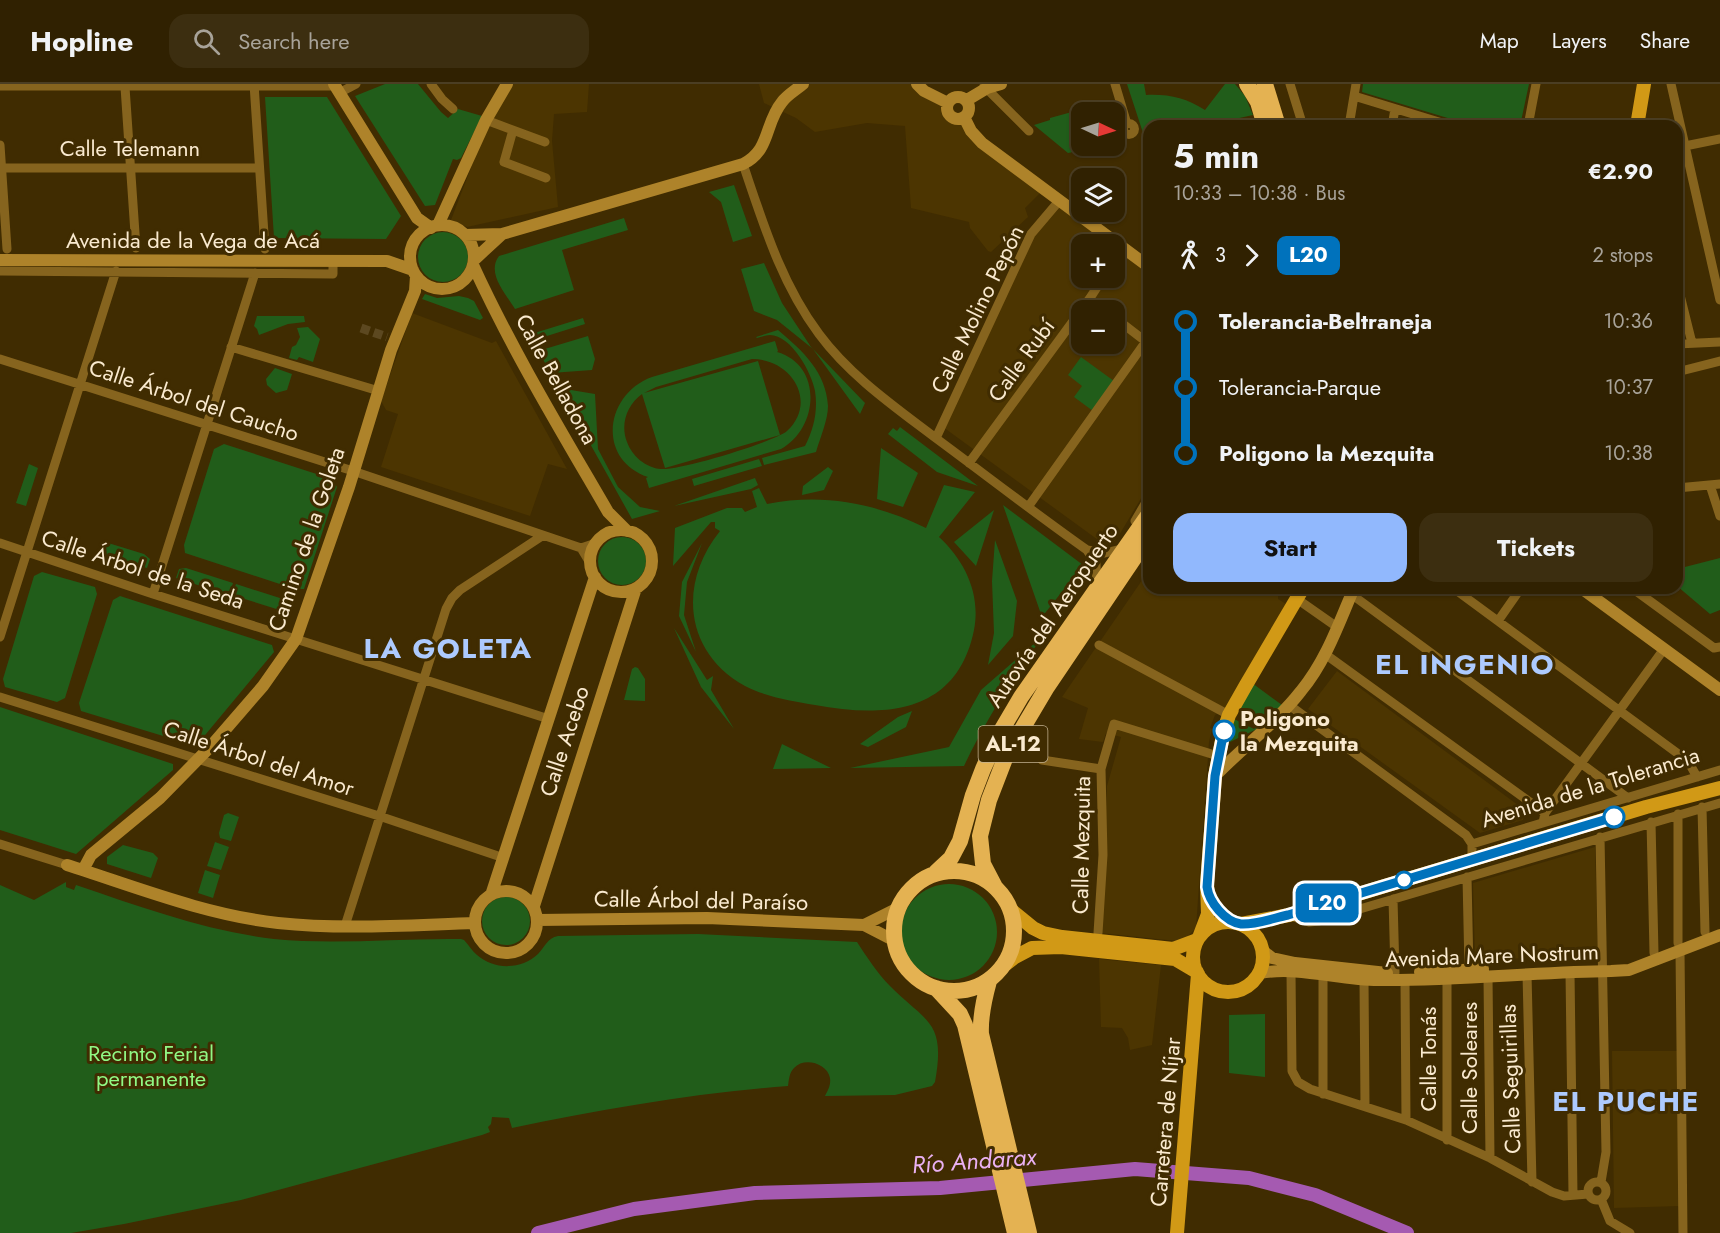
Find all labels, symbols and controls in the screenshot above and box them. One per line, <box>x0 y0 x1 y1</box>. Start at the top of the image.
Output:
search box <box>169 14 589 68</box>
text: Hopline <box>30 21 133 62</box>
icon: search <box>190 25 223 58</box>
text: Search here <box>238 25 350 57</box>
text: Map <box>1480 26 1519 56</box>
text: Layers <box>1552 26 1607 56</box>
text: Share <box>1640 26 1690 56</box>
north arrow <box>1071 102 1125 156</box>
map controls <box>1071 102 1125 354</box>
street label: Calle Telemann <box>60 132 200 164</box>
text: 5 min <box>1173 133 1259 180</box>
text: €2.90 <box>1588 155 1653 187</box>
button: layers <box>1071 168 1125 222</box>
text: 10:33 – 10:38 · Bus <box>1173 179 1345 208</box>
street label: Calle Molino Pepón <box>922 220 1032 398</box>
street label: Avenida de la Vega de Acá <box>66 224 320 256</box>
button: + <box>1071 234 1125 288</box>
icon: walk <box>1173 239 1206 272</box>
icon: forward <box>1235 239 1268 272</box>
text: L20 <box>1289 240 1328 270</box>
text: 3 <box>1215 241 1226 270</box>
text: 2 stops <box>1592 241 1653 270</box>
button: − <box>1071 300 1125 354</box>
text: Tolerancia-Beltraneja <box>1219 305 1432 337</box>
text: 10:36 <box>1604 307 1653 336</box>
street label: Calle Belladona <box>508 308 606 450</box>
street label: Calle Rubí <box>980 311 1063 408</box>
street label: Calle Árbol del Caucho <box>85 351 303 449</box>
text: Tolerancia-Parque <box>1219 371 1381 403</box>
text: 10:37 <box>1605 373 1653 402</box>
text: Poligono la Mezquita <box>1219 437 1434 469</box>
text: 10:38 <box>1604 439 1653 468</box>
street label: Camino de la Goleta <box>259 443 353 635</box>
button: Start <box>1173 513 1407 582</box>
button: Tickets <box>1419 513 1653 582</box>
street label: Autovía del Aeropuerto <box>978 516 1126 714</box>
street label: Calle Árbol de la Seda <box>38 521 248 617</box>
district label: LA GOLETA <box>363 628 533 669</box>
district label: EL INGENIO <box>1375 644 1555 685</box>
street label: Calle Acebo <box>531 682 597 800</box>
place label: Poligono la Mezquita <box>1240 702 1359 759</box>
street label: Calle Árbol del Amor <box>160 712 359 804</box>
marker: Poligono la Mezquita <box>1213 720 1235 742</box>
road number: AL-12 <box>978 726 1048 762</box>
street label: Avenida de la Tolerancia <box>1477 739 1703 835</box>
street label: Calle Mezquita <box>1064 776 1098 914</box>
unlabelled marker <box>1603 806 1625 828</box>
unlabelled marker <box>1395 871 1413 889</box>
street label: Calle Árbol del Paraíso <box>594 882 808 918</box>
line badge: L20 <box>1292 884 1362 922</box>
text: L20 <box>1308 888 1346 918</box>
street label: Avenida Mare Nostrum <box>1384 935 1600 975</box>
street label: Calle Soleares <box>1453 1002 1485 1134</box>
street label: Calle Seguirillas <box>1491 1003 1529 1154</box>
street label: Calle Tonás <box>1412 1006 1444 1111</box>
street label: Carretera de Níjar <box>1142 1036 1188 1208</box>
park label: Recinto Ferial permanente <box>88 1037 214 1094</box>
district label: EL PUCHE <box>1552 1081 1700 1122</box>
water label: Río Andarax <box>911 1139 1038 1182</box>

